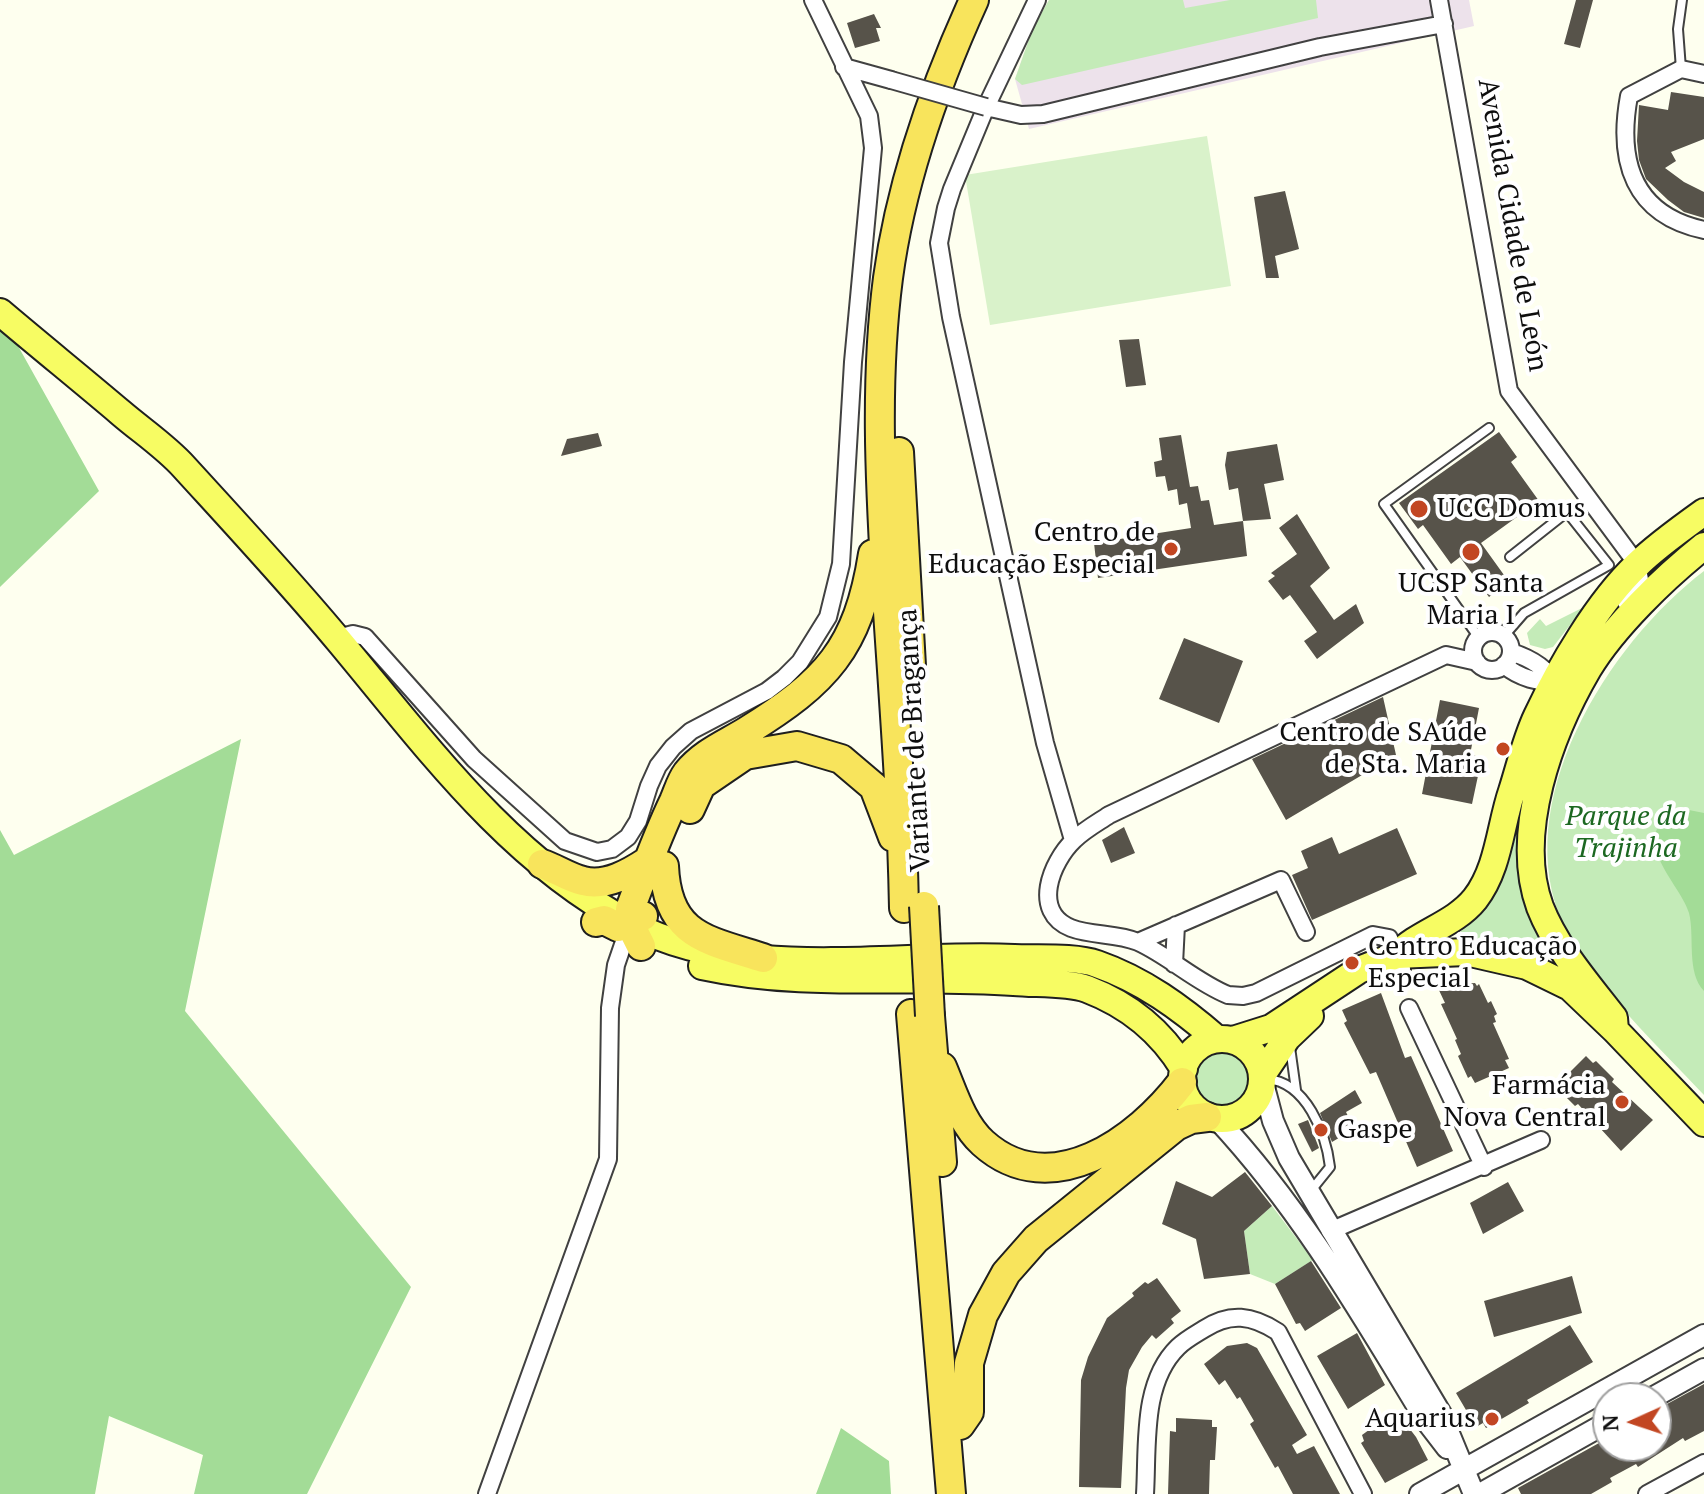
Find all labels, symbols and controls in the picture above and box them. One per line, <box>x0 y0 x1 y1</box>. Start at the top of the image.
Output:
street label: Avenida Cidade de León <box>1470 76 1554 374</box>
place label: UCC Domus <box>1437 492 1586 526</box>
marker: UCC Domus <box>1408 498 1430 520</box>
place label: Centro de Educação Especial <box>928 516 1155 582</box>
marker: Centro de Educação Especial <box>1162 540 1180 558</box>
marker: UCSP Santa Maria I <box>1460 541 1482 563</box>
place label: UCSP Santa Maria I <box>1398 567 1544 633</box>
street label: Variante de Bragança <box>891 608 939 872</box>
place label: Centro de SAúde de Sta. Maria <box>1279 716 1487 782</box>
marker: Centro de SAúde de Sta. Maria <box>1494 740 1512 758</box>
park label: Parque da Trajinha <box>1566 800 1686 866</box>
place label: Centro Educação Especial <box>1368 930 1577 996</box>
marker: Centro Educação Especial <box>1343 954 1361 972</box>
place label: Farmácia Nova Central <box>1444 1069 1606 1135</box>
marker: Farmácia Nova Central <box>1613 1093 1631 1111</box>
place label: Gaspe <box>1337 1113 1412 1147</box>
marker: Gaspe <box>1312 1121 1330 1139</box>
north arrow <box>1592 1382 1672 1462</box>
place label: Aquarius <box>1365 1402 1476 1436</box>
marker: Aquarius <box>1483 1410 1501 1428</box>
text: N <box>1595 1414 1624 1432</box>

